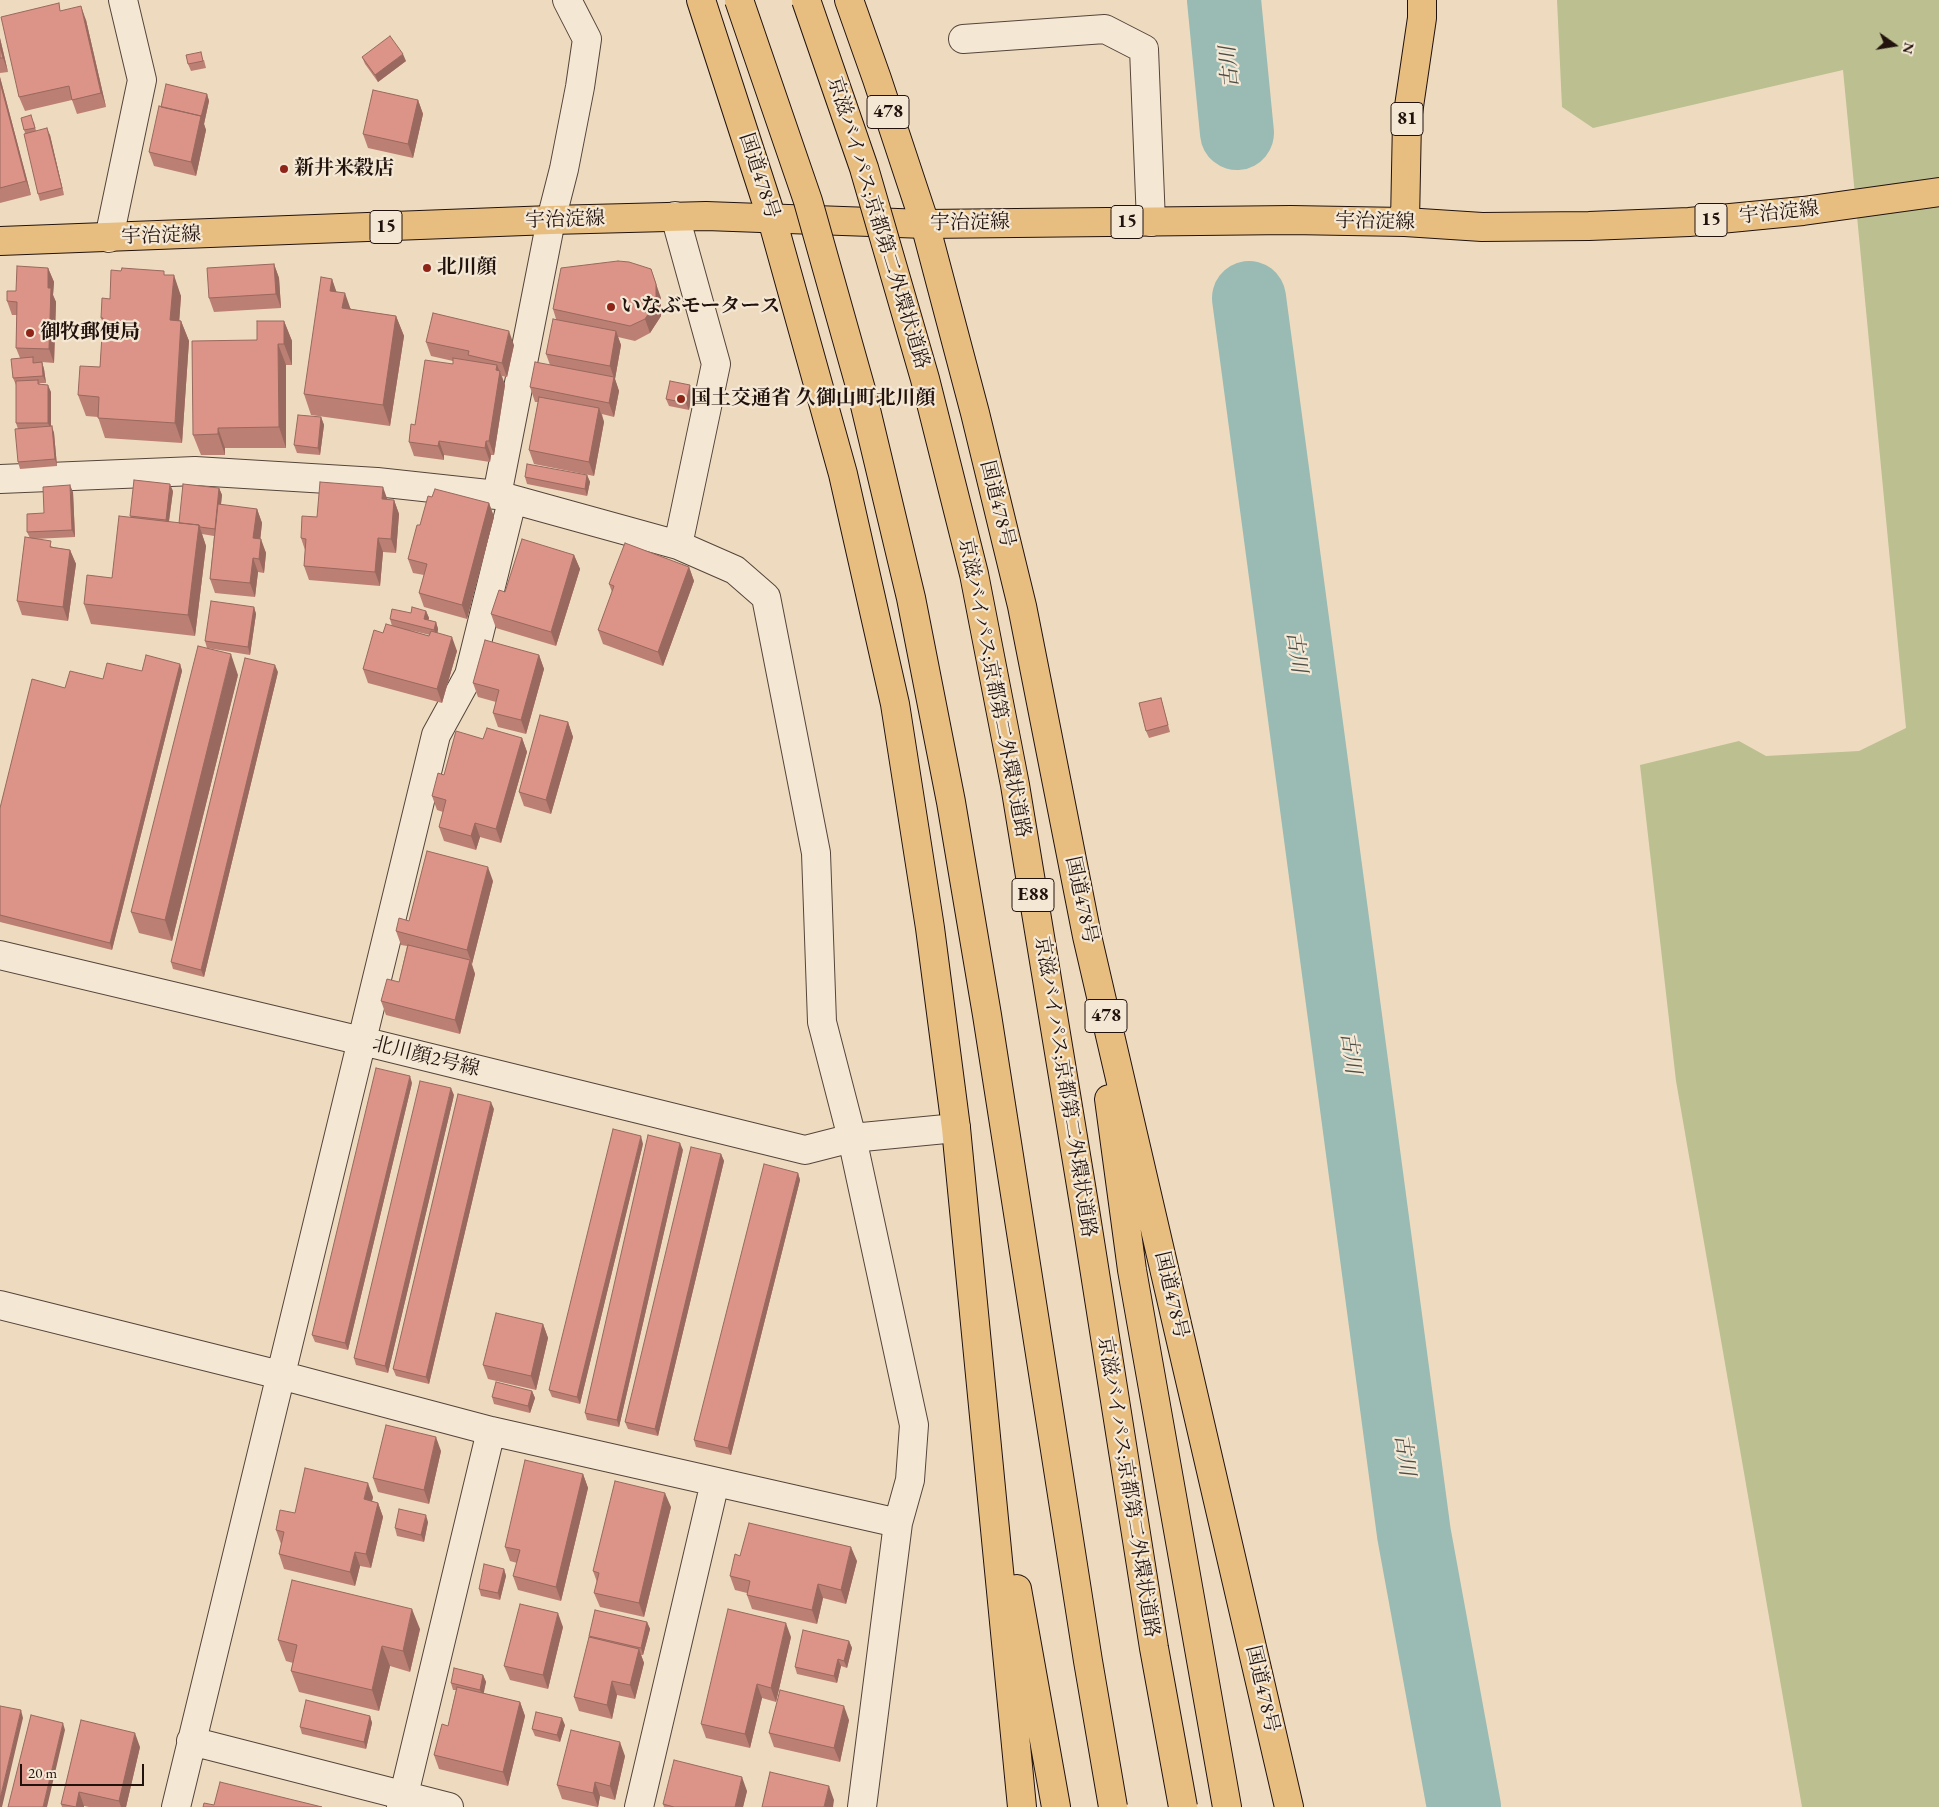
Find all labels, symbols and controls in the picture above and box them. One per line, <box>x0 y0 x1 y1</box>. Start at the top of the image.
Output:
north arrow <box>1869 20 1919 70</box>
text: N <box>1899 41 1919 56</box>
water label: 古川 <box>1216 45 1244 89</box>
street label: 京滋バイパス;京都第二外環状道路 <box>822 74 934 372</box>
road number: 478 <box>867 95 909 128</box>
road number: 81 <box>1391 102 1423 136</box>
street label: 国道478号 <box>734 130 784 222</box>
place label: 新井米穀店 <box>294 157 394 181</box>
marker: 新井米穀店 <box>278 163 290 175</box>
street label: 宇治淀線 <box>1738 197 1820 229</box>
road number: 15 <box>1695 204 1727 236</box>
road number: 15 <box>1111 206 1143 238</box>
street label: 宇治淀線 <box>525 207 605 233</box>
street label: 宇治淀線 <box>1335 209 1415 235</box>
road number: 15 <box>370 210 402 243</box>
street label: 宇治淀線 <box>930 210 1010 236</box>
street label: 宇治淀線 <box>121 223 201 249</box>
place label: 北川顔 <box>437 256 497 280</box>
marker: 北川顔 <box>421 262 433 274</box>
place label: いなぶモータース <box>621 295 780 319</box>
marker: いなぶモータース <box>605 301 617 313</box>
place label: 御牧郵便局 <box>40 321 140 345</box>
marker: 御牧郵便局 <box>24 327 36 339</box>
place label: 国土交通省 久御山町北川顔 <box>691 387 936 411</box>
marker: 国土交通省 久御山町北川顔 <box>675 393 687 405</box>
street label: 国道478号 <box>975 458 1019 550</box>
street label: 京滋バイパス;京都第二外環状道路 <box>953 536 1035 840</box>
water label: 古川 <box>1281 629 1311 675</box>
street label: 国道478号 <box>1060 854 1102 946</box>
road number: E88 <box>1012 878 1054 912</box>
street label: 京滋バイパス;京都第二外環状道路 <box>1029 935 1101 1239</box>
road number: 478 <box>1085 999 1127 1032</box>
water label: 古川 <box>1335 1030 1365 1076</box>
street label: 北川顔2号線 <box>370 1032 482 1082</box>
street label: 国道478号 <box>1149 1249 1193 1341</box>
street label: 京滋バイパス;京都第二外環状道路 <box>1092 1335 1164 1639</box>
water label: 古川 <box>1389 1432 1419 1478</box>
street label: 国道478号 <box>1240 1643 1284 1735</box>
scale bar <box>22 1754 146 1786</box>
text: 20 m <box>28 1763 57 1782</box>

